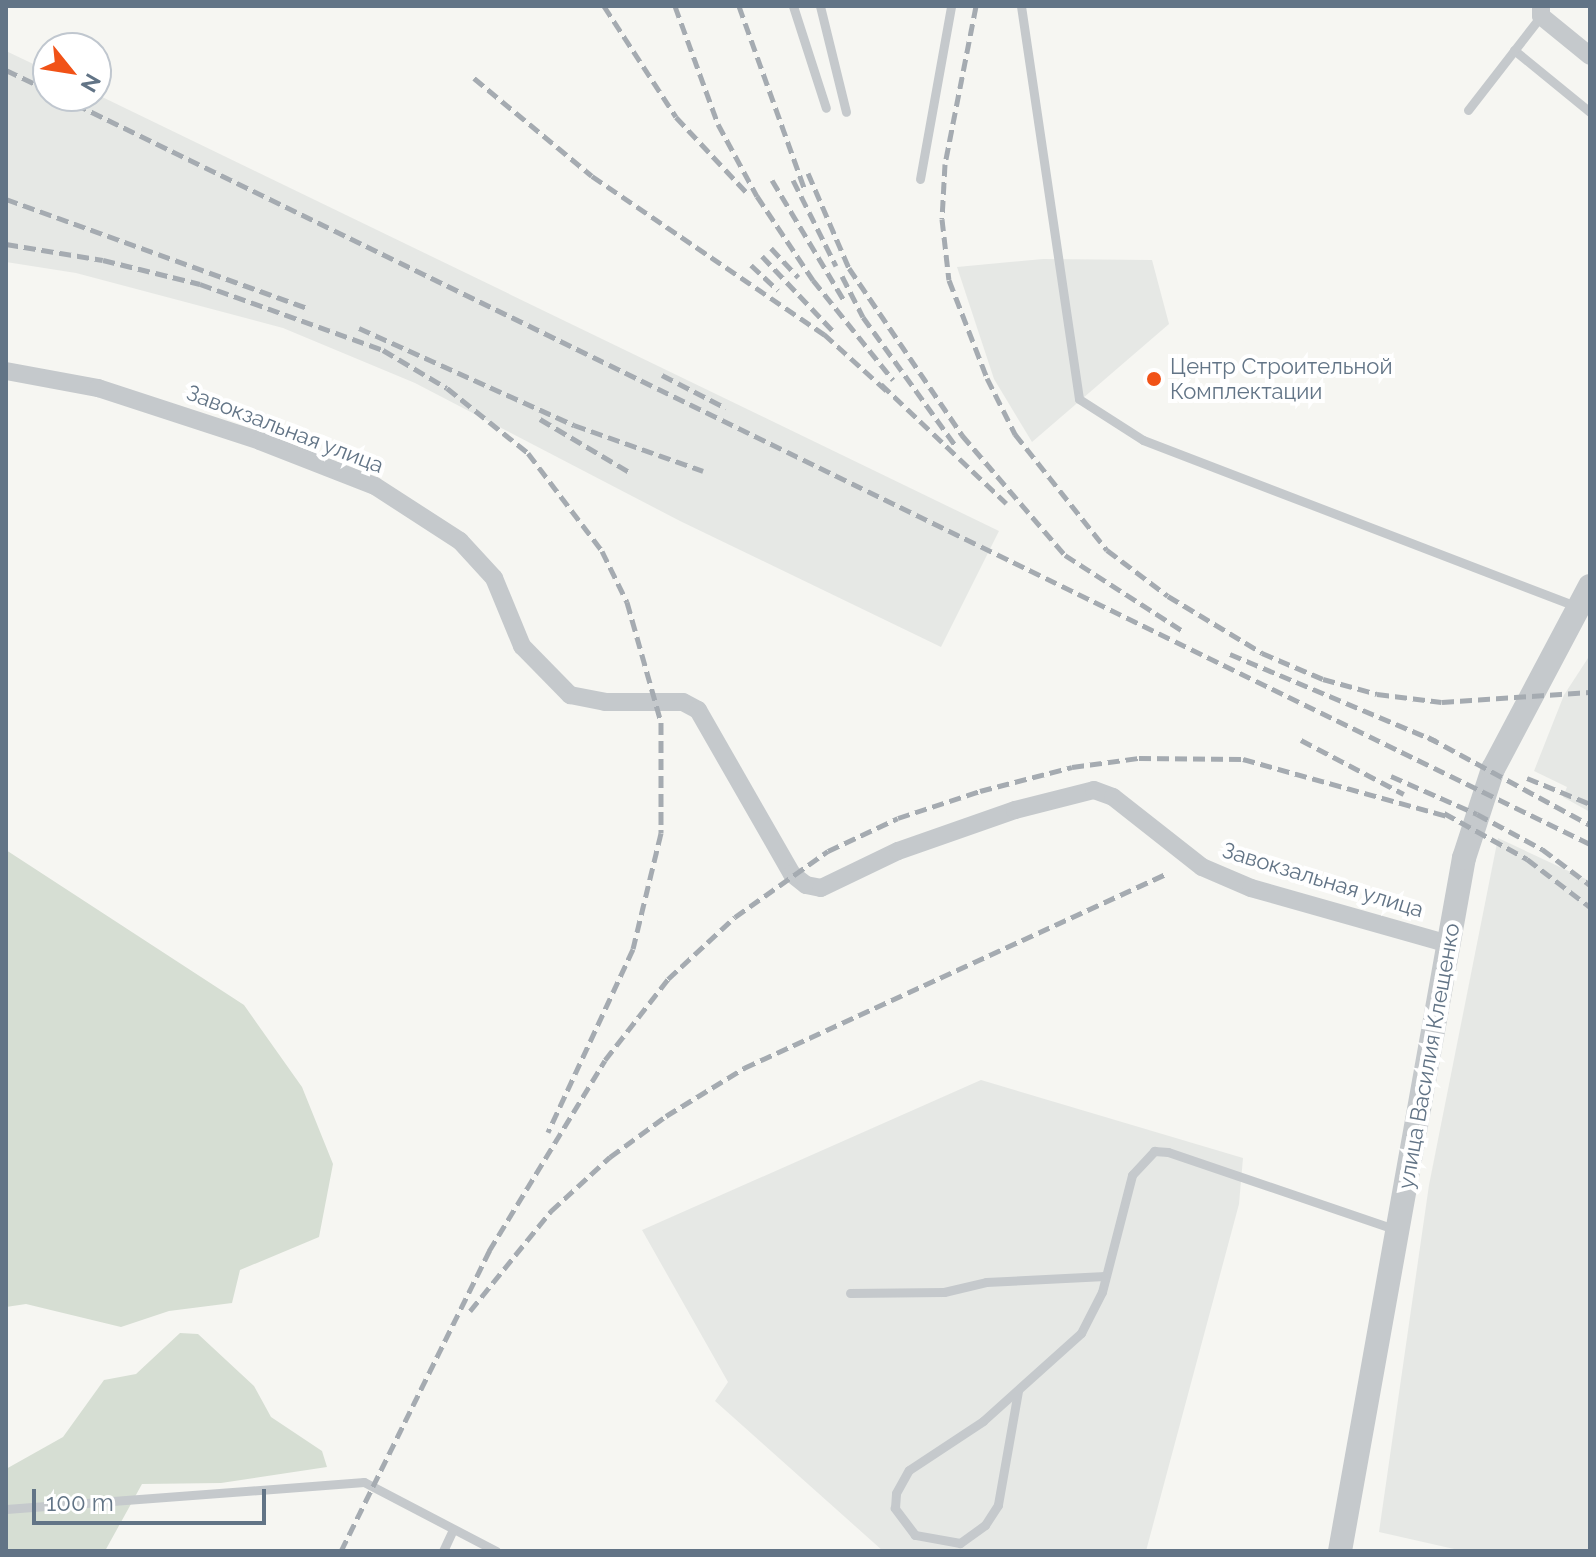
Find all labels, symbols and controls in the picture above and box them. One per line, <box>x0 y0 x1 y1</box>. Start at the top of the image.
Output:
north arrow <box>32 32 112 112</box>
text: N <box>76 69 107 97</box>
place label: Центр Строительной Комплектации <box>1170 353 1393 404</box>
marker: Центр Строительной Комплектации <box>1145 370 1163 388</box>
street label: Завокзальная улица <box>182 379 388 479</box>
street label: Завокзальная улица <box>1219 837 1427 923</box>
street label: улица Василия Клещенко <box>1393 921 1465 1191</box>
scale bar <box>36 1473 270 1523</box>
text: 100 m <box>46 1488 114 1517</box>

